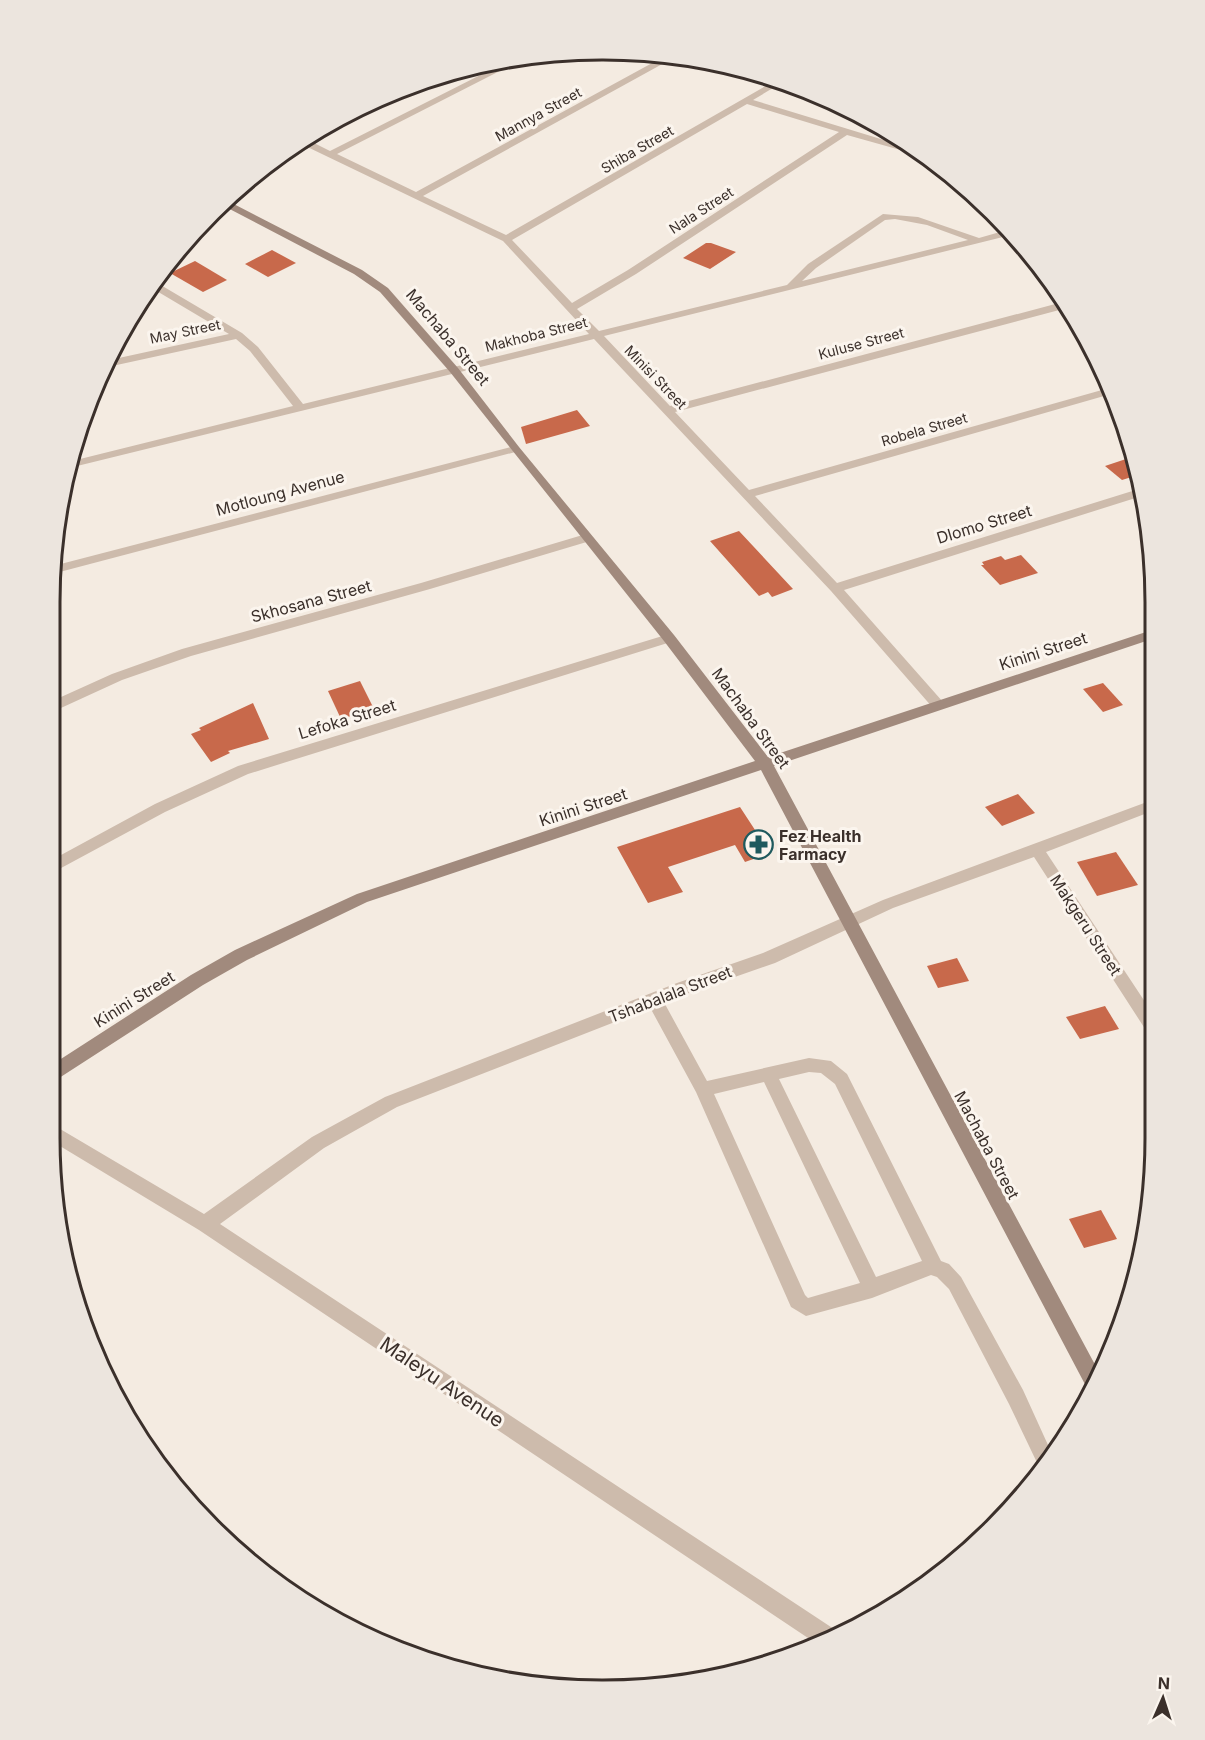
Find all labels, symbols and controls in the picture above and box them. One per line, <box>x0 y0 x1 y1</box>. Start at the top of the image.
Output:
street label: Mannya Street <box>492 83 584 145</box>
street label: Shiba Street <box>598 121 677 177</box>
street label: Nala Street <box>666 183 737 237</box>
street label: Machaba Street <box>402 285 494 389</box>
street label: Makhoba Street <box>483 313 589 355</box>
street label: May Street <box>148 315 222 347</box>
street label: Kuluse Street <box>816 323 906 363</box>
street label: Minisi Street <box>621 342 691 413</box>
street label: Robela Street <box>879 409 969 449</box>
street label: Motloung Avenue <box>214 466 346 520</box>
street label: Dlomo Street <box>934 500 1034 548</box>
street label: Skhosana Street <box>249 575 373 627</box>
street label: Kinini Street <box>997 627 1089 675</box>
street label: Machaba Street <box>708 664 794 772</box>
street label: Lefoka Street <box>296 695 398 743</box>
street label: Kinini Street <box>537 783 629 831</box>
place label: Fez Health Farmacy <box>779 826 861 864</box>
pharmacy icon: Fez Health Farmacy <box>742 829 774 861</box>
street label: Makgeru Street <box>1046 871 1126 979</box>
street label: Tshabalala Street <box>606 961 734 1027</box>
street label: Kinini Street <box>90 966 178 1032</box>
street label: Machaba Street <box>950 1088 1024 1202</box>
street label: Maleyu Avenue <box>375 1332 509 1432</box>
north arrow <box>1133 1668 1193 1728</box>
text: N <box>1157 1673 1170 1693</box>

